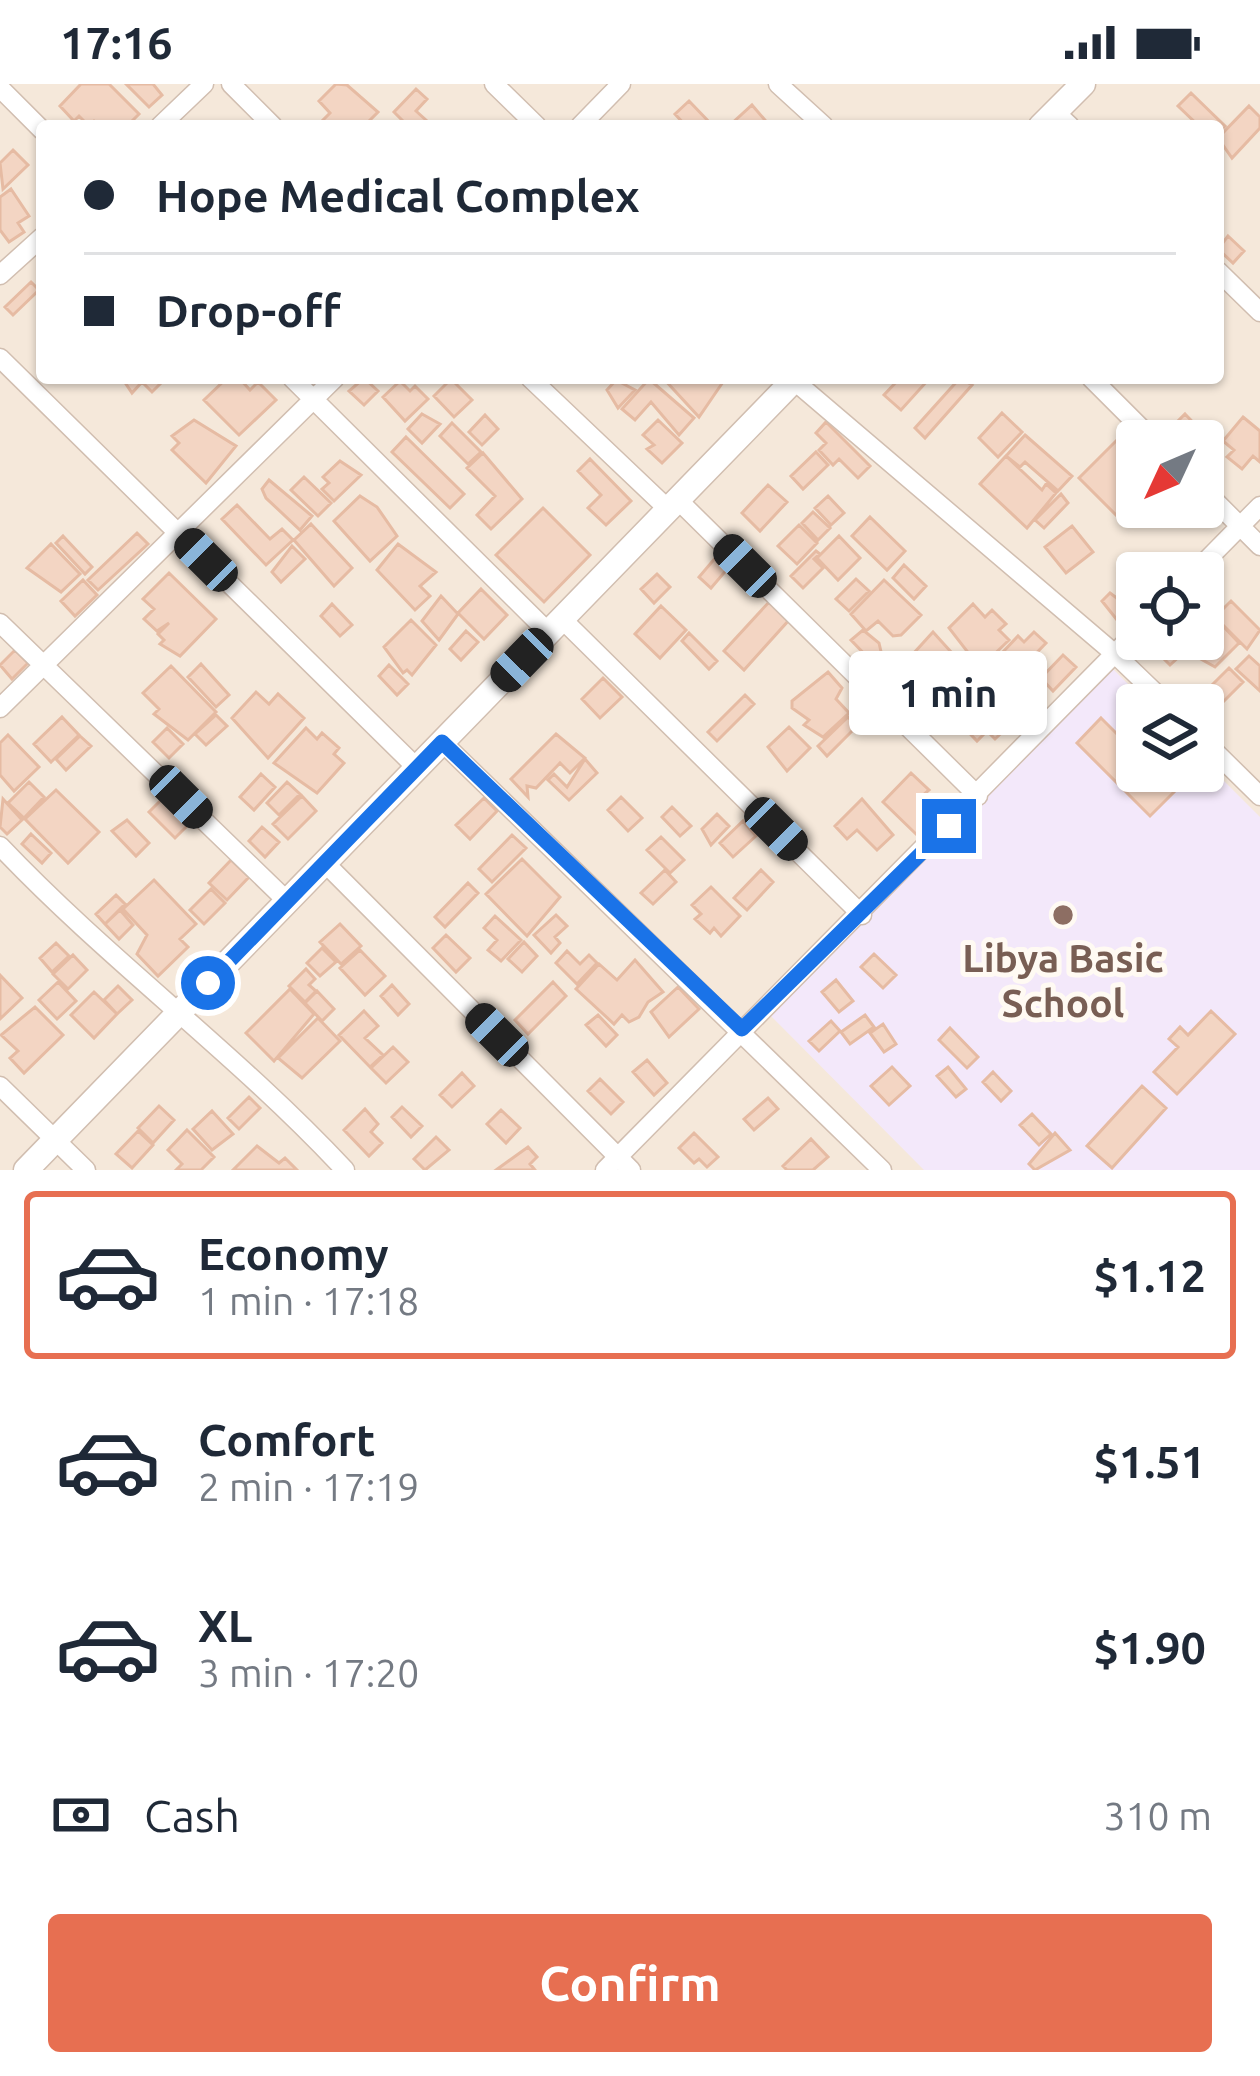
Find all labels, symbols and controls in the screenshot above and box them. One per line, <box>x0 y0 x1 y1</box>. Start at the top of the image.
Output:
text: 17:16 <box>60 17 173 68</box>
text: Hope Medical Complex <box>156 170 640 221</box>
text: Drop-off <box>156 285 341 336</box>
north arrow <box>1116 420 1224 528</box>
map controls <box>1116 420 1224 792</box>
car <box>168 522 244 598</box>
car <box>707 528 783 604</box>
button: locate <box>1116 552 1224 660</box>
car <box>484 622 560 698</box>
callout: 1 min <box>850 652 1048 736</box>
text: 1 min <box>899 671 997 714</box>
button: layers <box>1116 684 1224 792</box>
car <box>143 759 219 835</box>
car <box>738 791 814 867</box>
route end <box>922 799 976 853</box>
marker: Libya Basic School <box>1050 902 1076 928</box>
place label: Libya Basic School <box>962 936 1164 1024</box>
route start <box>181 956 235 1010</box>
car <box>459 997 535 1073</box>
icon: car <box>54 1221 162 1329</box>
text: Economy <box>198 1228 389 1279</box>
text: $1.12 <box>1093 1250 1206 1301</box>
text: 1 min · 17:18 <box>198 1279 419 1322</box>
icon: car <box>54 1407 162 1515</box>
text: Comfort <box>198 1414 375 1465</box>
text: $1.51 <box>1093 1436 1206 1487</box>
text: 2 min · 17:19 <box>198 1465 419 1508</box>
icon: car <box>54 1593 162 1701</box>
text: XL <box>198 1600 252 1651</box>
text: $1.90 <box>1093 1622 1206 1673</box>
text: 3 min · 17:20 <box>198 1651 419 1694</box>
icon: cash <box>48 1782 114 1848</box>
text: Cash <box>144 1790 240 1841</box>
text: 310 m <box>1103 1794 1212 1837</box>
button: Confirm <box>48 1914 1212 2052</box>

